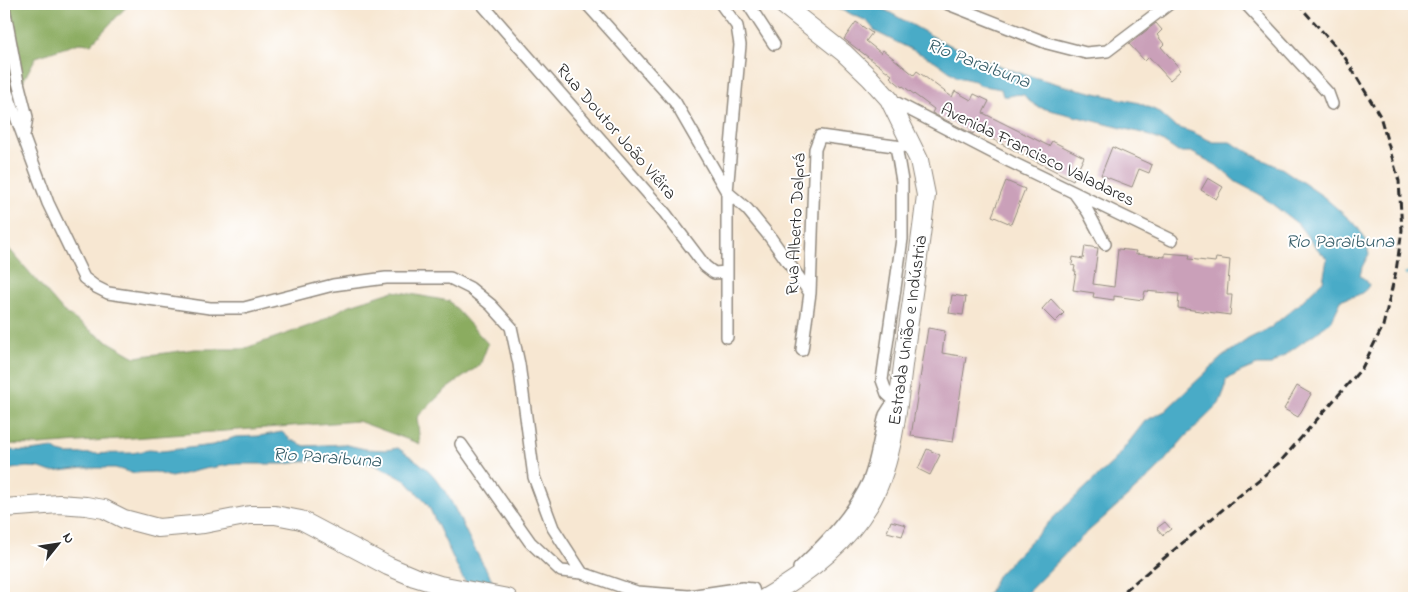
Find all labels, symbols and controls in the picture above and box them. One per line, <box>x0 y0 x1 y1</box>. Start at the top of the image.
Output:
water label: Rio Paraibuna <box>923 32 1034 97</box>
street label: Rua Doutor João Viêira <box>549 58 682 206</box>
street label: Avenida Francisco Valadares <box>936 97 1139 214</box>
street label: Rua Alberto Dalprá <box>780 153 814 296</box>
water label: Rio Paraibuna <box>1286 229 1395 256</box>
street label: Estrada União e Indústria <box>883 233 935 427</box>
water label: Rio Paraibuna <box>272 441 383 476</box>
north arrow <box>32 520 82 570</box>
text: N <box>57 529 79 548</box>

